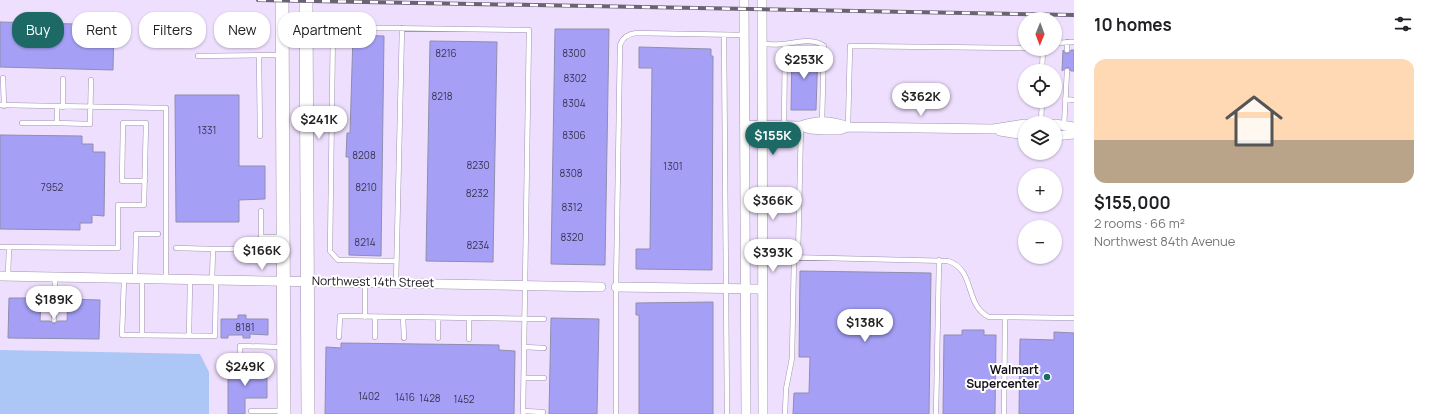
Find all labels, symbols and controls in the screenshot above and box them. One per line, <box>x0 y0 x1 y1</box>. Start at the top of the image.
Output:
chip: Buy <box>12 12 64 48</box>
chip: Rent <box>72 12 131 48</box>
chip: Filters <box>139 12 206 48</box>
chip: New <box>214 12 270 48</box>
chip: Apartment <box>278 12 376 48</box>
north arrow <box>1018 12 1062 56</box>
map controls <box>1018 12 1062 264</box>
text: 10 homes <box>1094 13 1172 36</box>
icon: filters <box>1392 13 1414 35</box>
house number: 8216 <box>435 46 457 60</box>
house number: 8300 <box>562 46 586 60</box>
pin: $253K <box>776 46 832 80</box>
text: $253K <box>784 50 824 68</box>
button: locate <box>1018 64 1062 108</box>
house number: 8302 <box>563 71 587 85</box>
pin: $362K <box>893 83 949 117</box>
icon: home <box>1218 85 1290 157</box>
text: $362K <box>901 87 941 105</box>
house number: 8218 <box>431 89 453 103</box>
house number: 8304 <box>562 96 586 110</box>
pin: $241K <box>291 106 347 140</box>
text: $241K <box>300 110 338 128</box>
button: layers <box>1018 116 1062 160</box>
pin: $155K <box>745 122 801 156</box>
house number: 1331 <box>198 123 216 137</box>
text: $155K <box>754 126 792 144</box>
house number: 8306 <box>562 128 586 142</box>
house number: 8208 <box>352 148 376 162</box>
house number: 8230 <box>466 158 490 172</box>
house number: 1301 <box>663 159 683 173</box>
house number: 8308 <box>559 166 583 180</box>
button: + <box>1018 168 1062 212</box>
house number: 7952 <box>41 180 64 194</box>
house number: 8210 <box>355 180 377 194</box>
house number: 8232 <box>466 186 489 200</box>
pin: $366K <box>745 187 801 221</box>
text: $366K <box>753 191 793 209</box>
text: $155,000 <box>1094 191 1171 214</box>
house number: 8312 <box>562 200 583 214</box>
text: 2 rooms · 66 m² <box>1094 214 1185 232</box>
button: − <box>1018 220 1062 264</box>
house number: 8320 <box>560 230 584 244</box>
text: Northwest 84th Avenue <box>1094 232 1235 250</box>
house number: 8214 <box>354 235 376 249</box>
pin: $166K <box>234 237 290 271</box>
house number: 8234 <box>467 238 490 252</box>
pin: $393K <box>745 239 801 273</box>
text: $166K <box>243 241 281 259</box>
text: $393K <box>753 243 793 261</box>
street label: Northwest 14th Street <box>312 272 435 291</box>
pin: $189K <box>26 286 82 320</box>
text: $189K <box>35 290 73 308</box>
pin: $138K <box>837 309 893 343</box>
text: $138K <box>846 313 884 331</box>
house number: 8181 <box>235 320 255 334</box>
pin: $249K <box>217 353 273 387</box>
text: $249K <box>225 357 265 375</box>
place label: Walmart Supercenter <box>966 361 1039 392</box>
marker: Walmart Supercenter <box>1042 372 1052 382</box>
house number: 1402 <box>358 389 380 403</box>
house number: 1416 <box>395 390 415 404</box>
house number: 1428 <box>419 391 441 405</box>
house number: 1452 <box>454 392 475 406</box>

